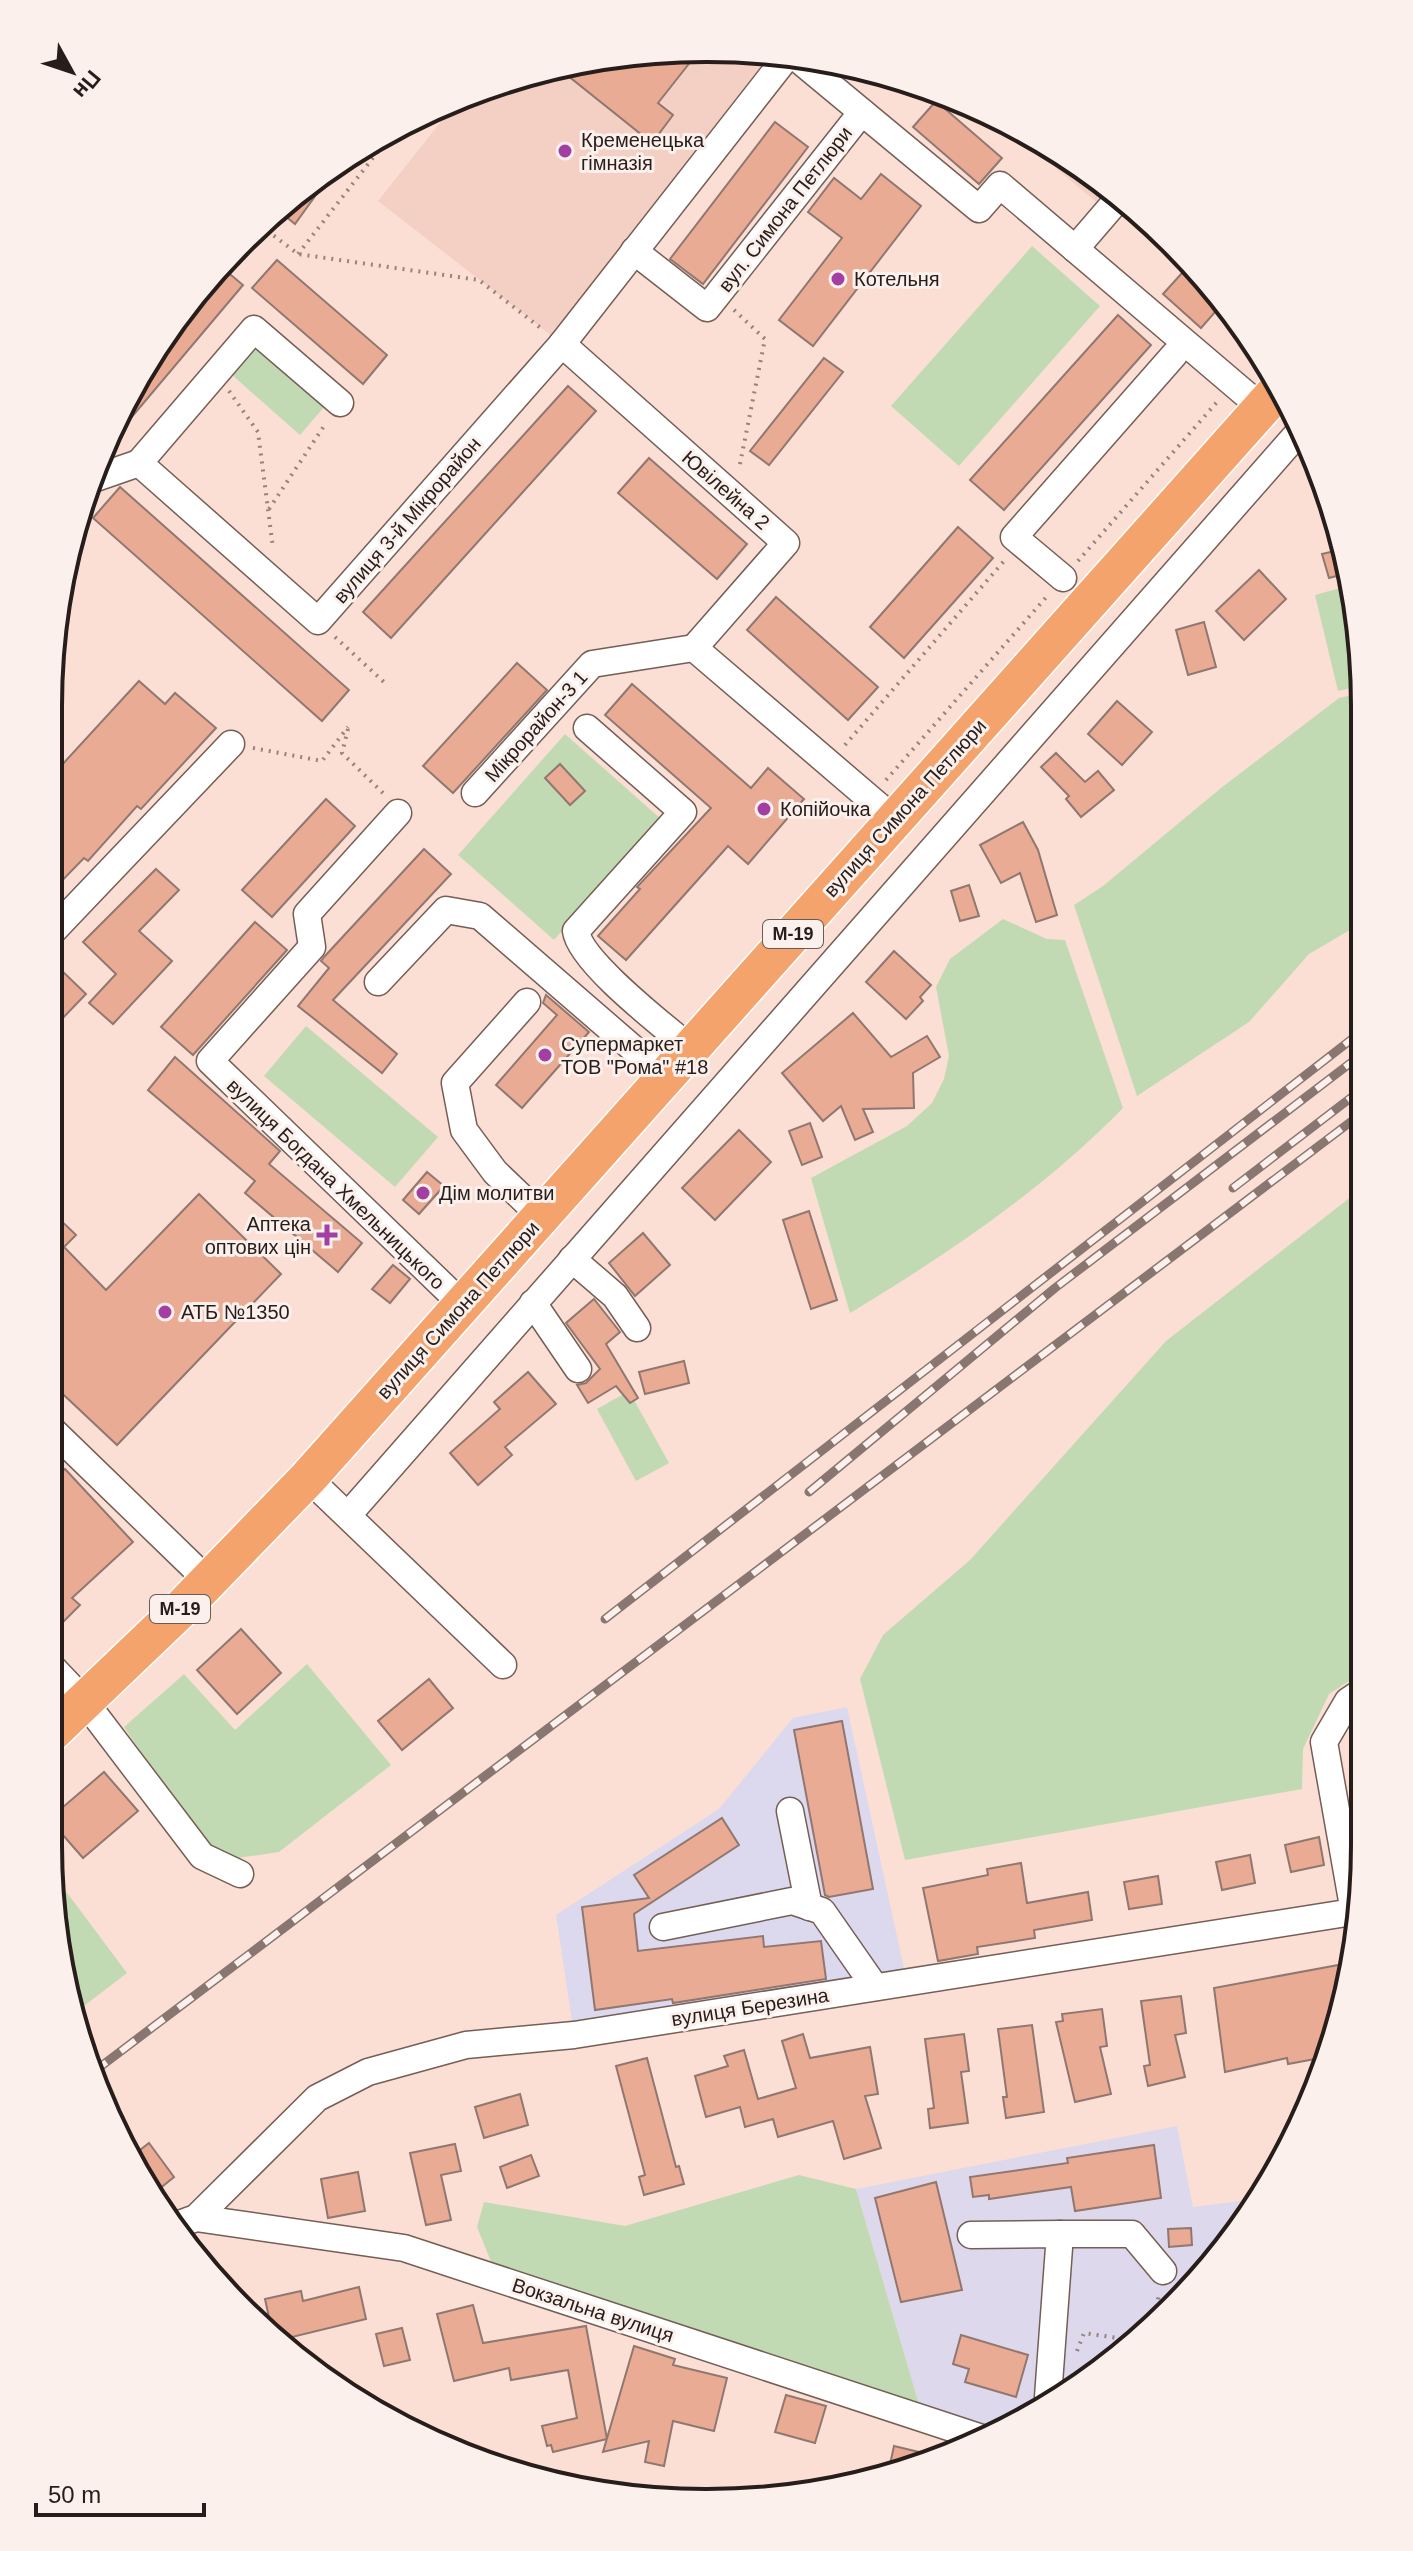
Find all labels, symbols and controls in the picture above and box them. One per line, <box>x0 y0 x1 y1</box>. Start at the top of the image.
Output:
north arrow <box>32 32 112 112</box>
text: Пн <box>68 65 106 104</box>
street label: вул. Симона Петлюри <box>714 122 856 296</box>
place label: Кременецька гімназія <box>581 129 705 174</box>
marker: Кременецька гімназія <box>556 142 574 160</box>
place label: Котельня <box>854 268 940 290</box>
marker: Котельня <box>829 270 847 288</box>
street label: вулиця 3-й Мікрорайон <box>329 433 485 607</box>
street label: Ювілейна 2 <box>678 446 774 534</box>
street label: Мікрорайон-3 1 <box>480 666 592 786</box>
street label: вулиця Симона Петлюри <box>819 715 991 901</box>
place label: Копійочка <box>780 798 872 820</box>
marker: Копійочка <box>755 800 773 818</box>
road number: М-19 <box>763 920 823 948</box>
place label: Супермаркет ТОВ "Рома" #18 <box>561 1033 708 1078</box>
marker: Супермаркет ТОВ "Рома" #18 <box>536 1046 554 1064</box>
street label: вулиця Богдана Хмельницького <box>223 1074 449 1294</box>
place label: Дім молитви <box>439 1182 555 1204</box>
marker: Дім молитви <box>414 1184 432 1202</box>
place label: Аптека оптових цін <box>205 1213 312 1258</box>
street label: вулиця Симона Петлюри <box>372 1217 544 1403</box>
marker: Аптека оптових цін <box>318 1226 336 1244</box>
place label: АТБ №1350 <box>181 1301 290 1323</box>
marker: АТБ №1350 <box>156 1303 174 1321</box>
road number: М-19 <box>150 1595 210 1623</box>
street label: вулиця Березина <box>670 1984 831 2030</box>
street label: Вокзальна вулиця <box>510 2274 676 2346</box>
scale bar <box>36 2467 204 2517</box>
text: 50 m <box>48 2481 101 2508</box>

